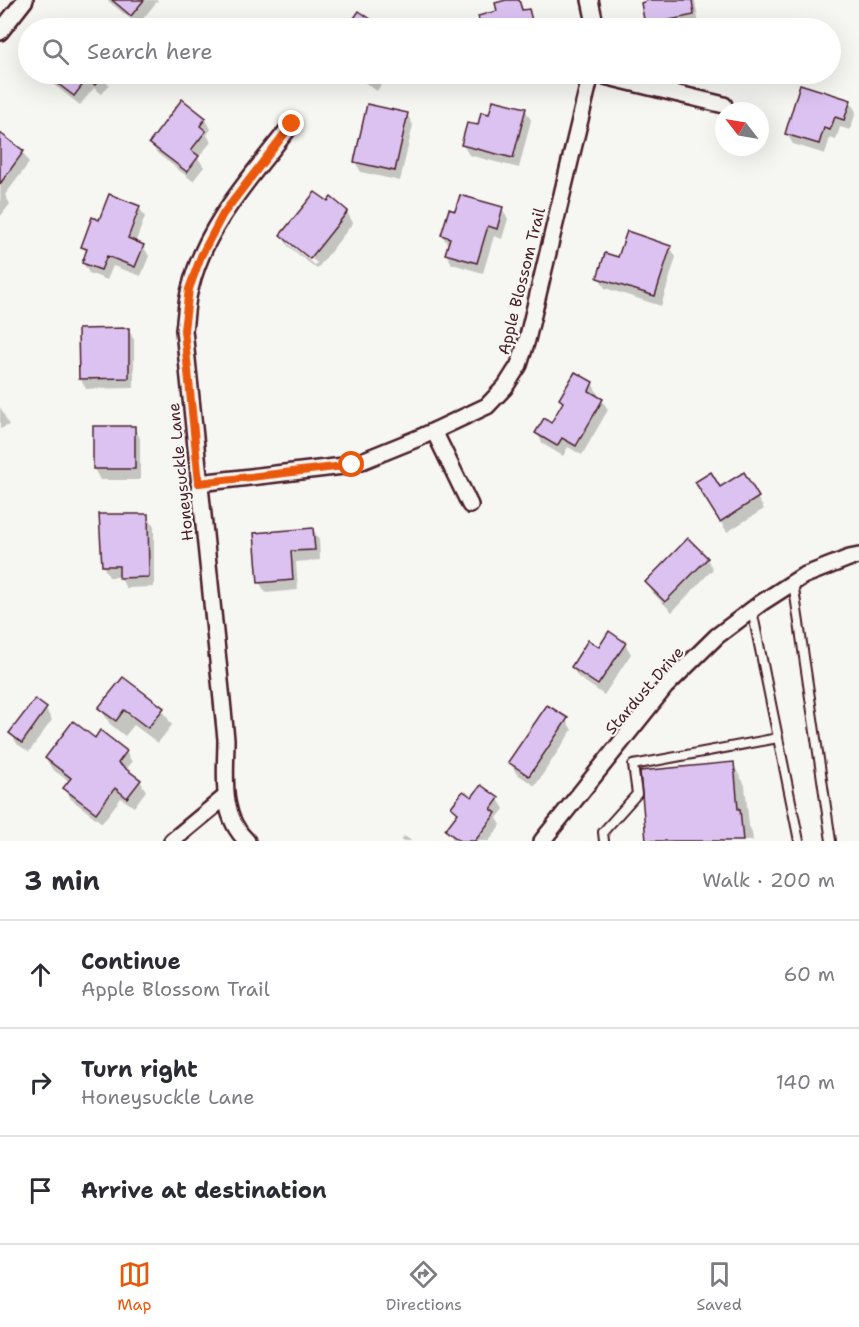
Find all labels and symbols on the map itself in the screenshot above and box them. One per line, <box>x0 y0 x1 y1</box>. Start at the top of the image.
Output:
north arrow <box>715 102 769 156</box>
route end <box>278 110 304 136</box>
street label: Apple Blossom Trail <box>493 205 550 357</box>
street label: Honeysuckle Lane <box>163 402 198 542</box>
route start <box>338 451 364 477</box>
street label: Stardust Drive <box>600 642 688 739</box>

